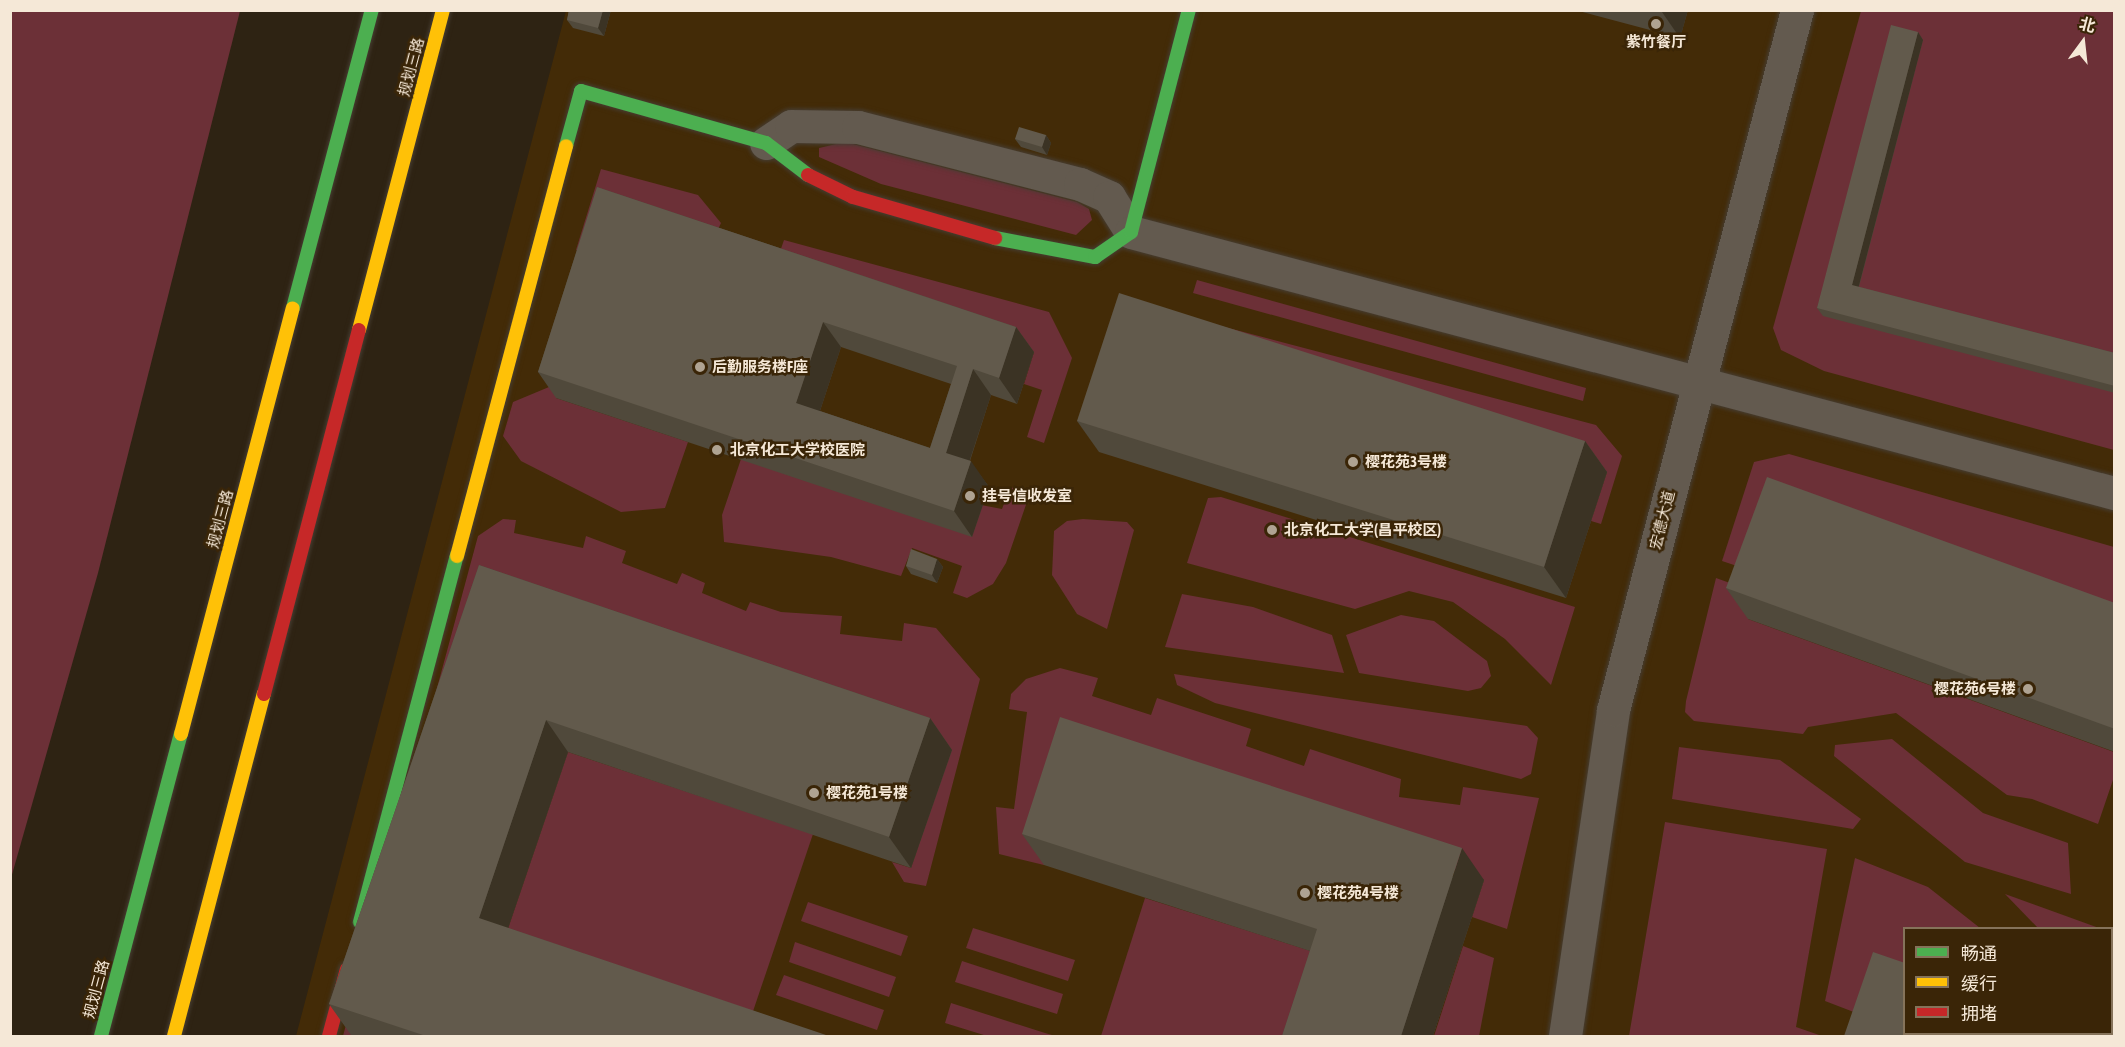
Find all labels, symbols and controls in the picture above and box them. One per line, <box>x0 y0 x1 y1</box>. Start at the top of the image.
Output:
north arrow <box>2053 12 2113 72</box>
text: 北 <box>2078 14 2098 35</box>
marker: 紫竹餐厅 <box>1649 17 1663 31</box>
place label: 紫竹餐厅 <box>1626 33 1686 51</box>
street label: 规划三路 <box>395 36 427 98</box>
place label: 后勤服务楼F座 <box>712 358 808 376</box>
marker: 后勤服务楼F座 <box>693 360 707 374</box>
marker: 北京化工大学校医院 <box>708 441 726 459</box>
place label: 北京化工大学校医院 <box>730 441 865 459</box>
place label: 樱花苑3号楼 <box>1365 453 1447 471</box>
marker: 樱花苑3号楼 <box>1346 455 1360 469</box>
place label: 挂号信收发室 <box>982 487 1072 505</box>
street label: 规划三路 <box>204 488 236 550</box>
marker: 挂号信收发室 <box>963 489 977 503</box>
street label: 宏德大道 <box>1646 489 1678 551</box>
place label: 北京化工大学(昌平校区) <box>1284 521 1441 539</box>
marker: 北京化工大学(昌平校区) <box>1265 523 1279 537</box>
place label: 樱花苑6号楼 <box>1934 680 2016 698</box>
marker: 樱花苑6号楼 <box>2021 682 2035 696</box>
place label: 樱花苑1号楼 <box>826 784 908 802</box>
marker: 樱花苑1号楼 <box>807 786 821 800</box>
place label: 樱花苑4号楼 <box>1317 884 1399 902</box>
marker: 樱花苑4号楼 <box>1298 886 1312 900</box>
legend <box>1903 927 2113 1035</box>
text: 畅通 <box>1961 943 1997 964</box>
street label: 规划三路 <box>80 958 112 1020</box>
text: 缓行 <box>1961 973 1997 994</box>
text: 拥堵 <box>1961 1003 1997 1024</box>

